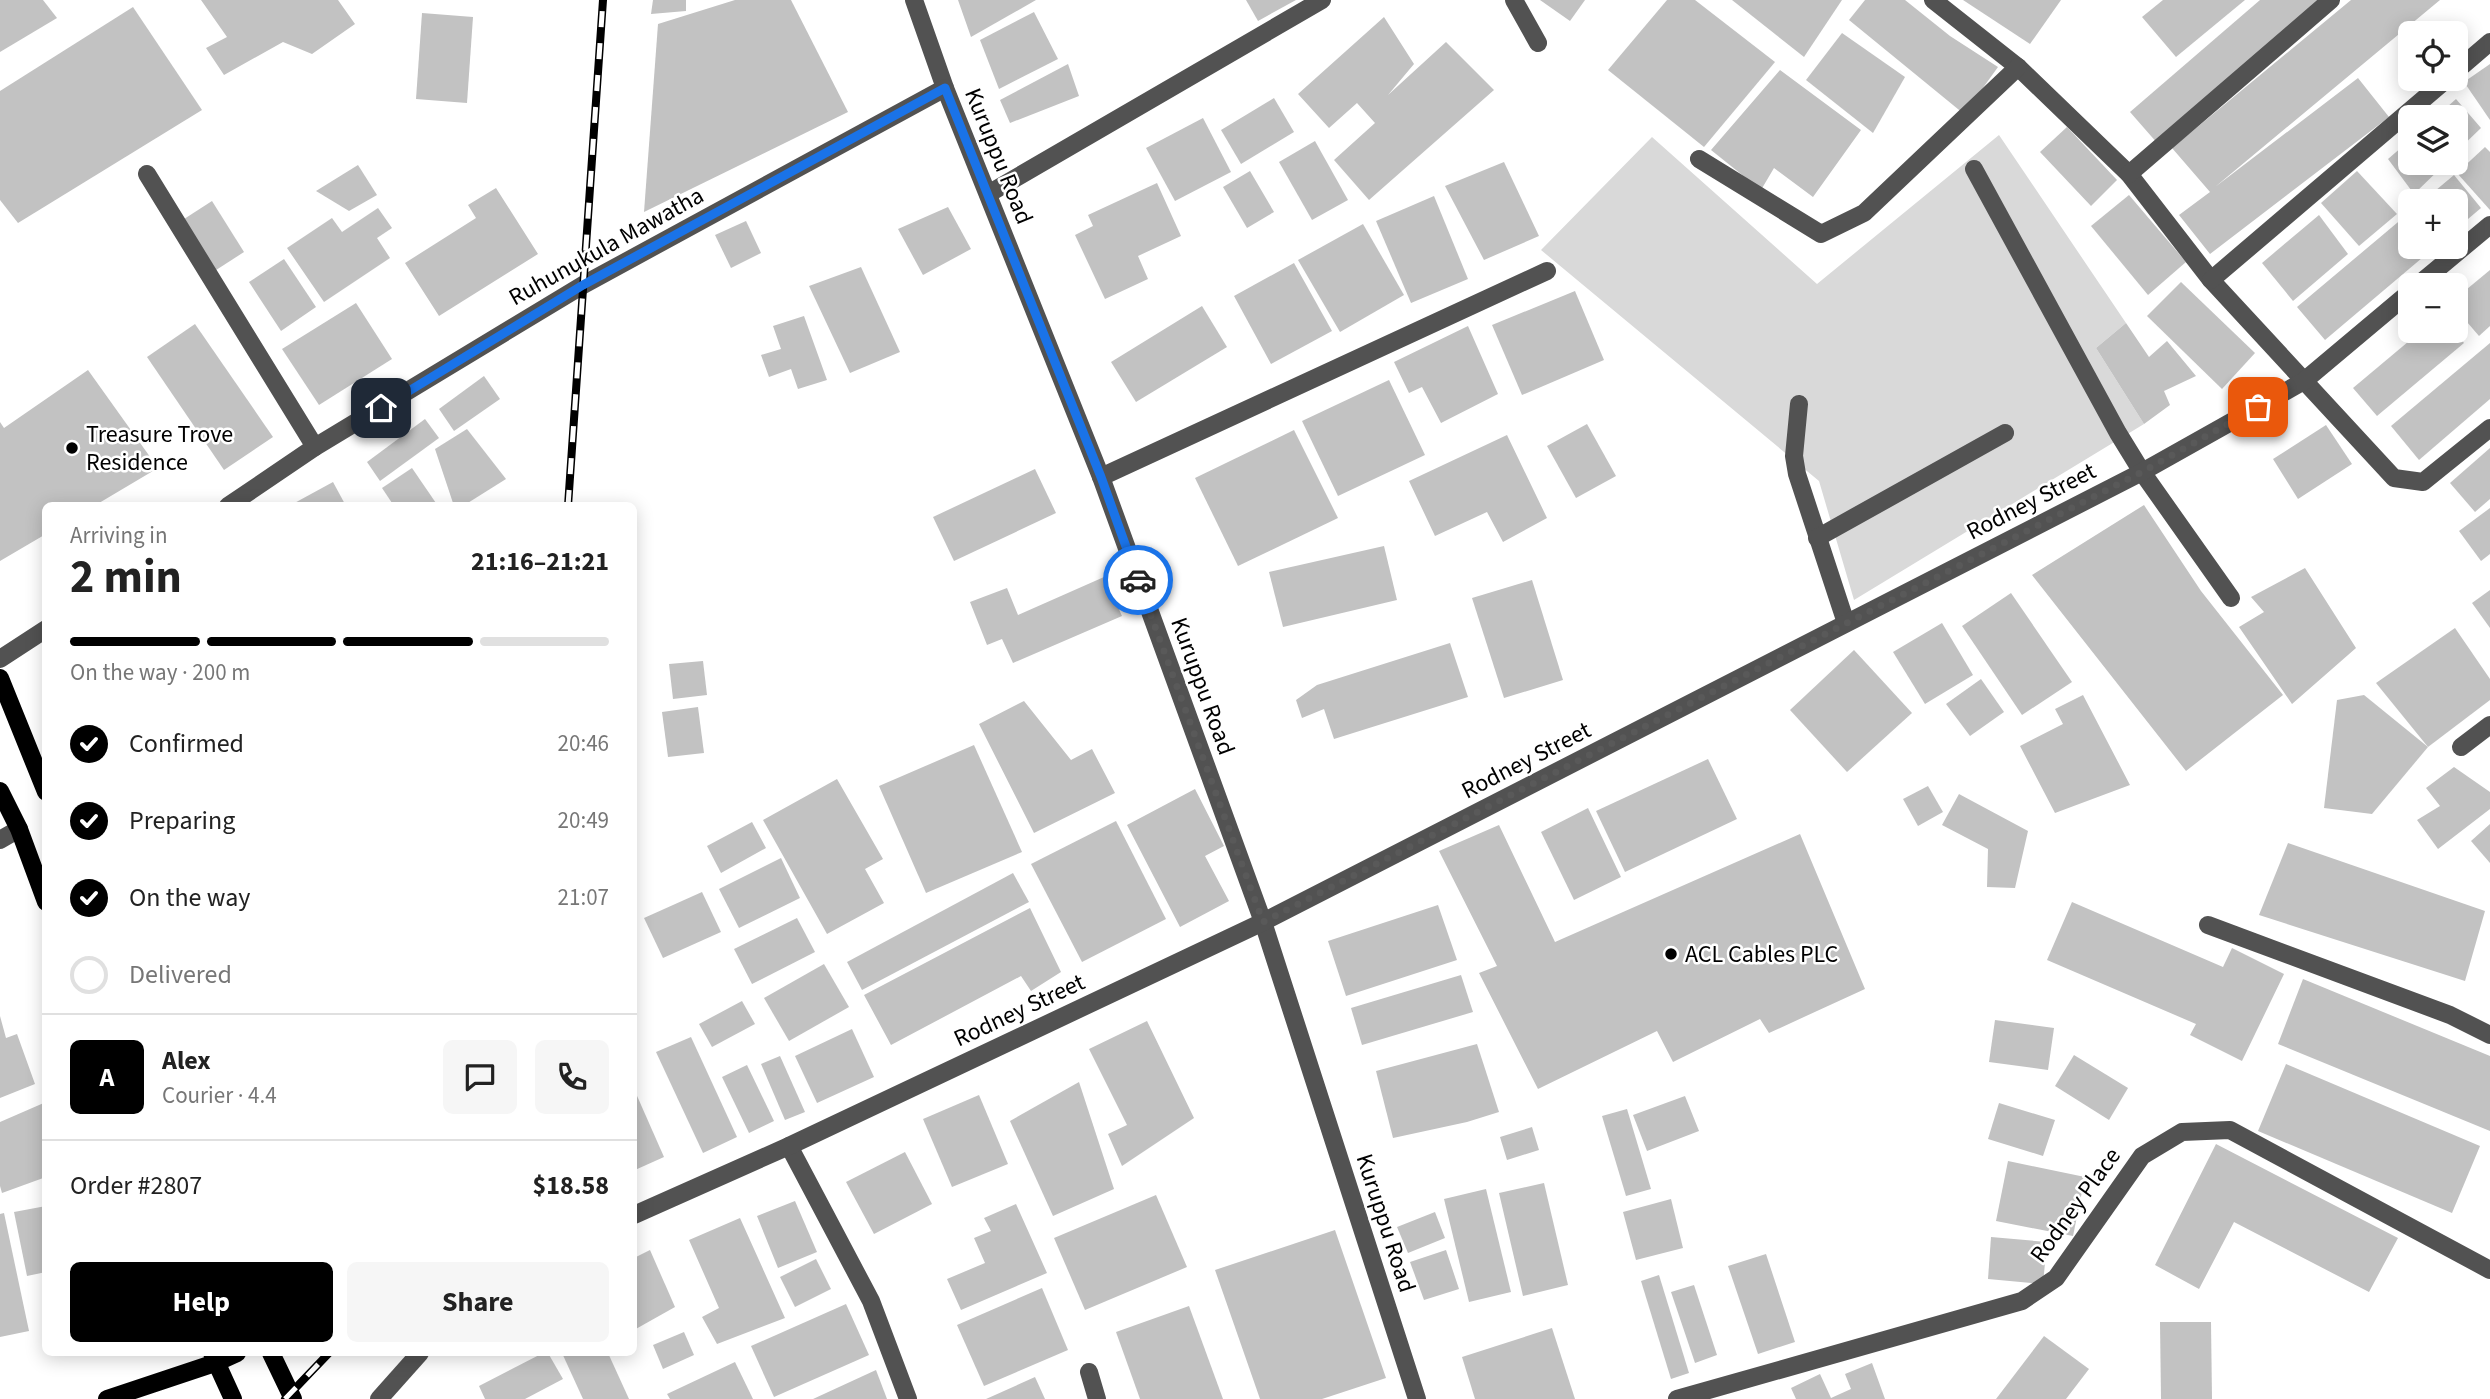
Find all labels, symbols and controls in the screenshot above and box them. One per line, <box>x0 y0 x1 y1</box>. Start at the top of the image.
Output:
map controls <box>2398 21 2468 343</box>
button: locate <box>2398 21 2468 91</box>
street label: Kuruppu Road <box>955 83 1042 230</box>
button: layers <box>2398 105 2468 175</box>
street label: Ruhunukula Mawatha <box>502 178 710 315</box>
button: + <box>2398 189 2468 259</box>
button: − <box>2398 273 2468 343</box>
pin <box>2228 377 2288 437</box>
pin <box>351 378 411 438</box>
icon: bag <box>2239 388 2277 426</box>
icon: home <box>362 389 400 427</box>
place label: Treasure Trove Residence <box>86 417 233 480</box>
marker: Treasure Trove Residence <box>64 440 80 456</box>
street label: Rodney Street <box>1960 454 2102 549</box>
text: Arriving in <box>70 519 168 552</box>
text: 21:16–21:21 <box>471 543 609 580</box>
text: 2 min <box>70 545 182 610</box>
courier <box>1103 545 1173 615</box>
icon: car <box>1119 561 1157 599</box>
street label: Kuruppu Road <box>1161 613 1244 760</box>
text: On the way · 200 m <box>70 656 250 689</box>
street label: Rodney Street <box>1455 713 1597 808</box>
icon: check <box>70 725 108 763</box>
text: Confirmed <box>129 725 244 762</box>
text: 20:46 <box>558 727 609 760</box>
icon: check <box>70 802 108 840</box>
text: Preparing <box>129 802 235 839</box>
text: 20:49 <box>558 804 609 837</box>
icon: check <box>70 879 108 917</box>
text: On the way <box>129 879 250 916</box>
text: 21:07 <box>558 881 609 914</box>
place label: ACL Cables PLC <box>1685 937 1838 972</box>
marker: ACL Cables PLC <box>1663 946 1679 962</box>
text: Delivered <box>129 956 232 993</box>
street label: Rodney Street <box>948 965 1091 1056</box>
button: chat <box>443 1040 517 1114</box>
button: phone <box>535 1040 609 1114</box>
text: Alex <box>162 1042 211 1079</box>
text: A <box>100 1059 114 1096</box>
text: Courier · 4.4 <box>162 1079 277 1112</box>
street label: Rodney Place <box>2022 1140 2129 1270</box>
street label: Kuruppu Road <box>1347 1149 1424 1297</box>
text: Order #2807 <box>70 1167 202 1204</box>
text: $18.58 <box>533 1167 609 1204</box>
button: Help <box>70 1262 333 1342</box>
button: Share <box>347 1262 609 1342</box>

